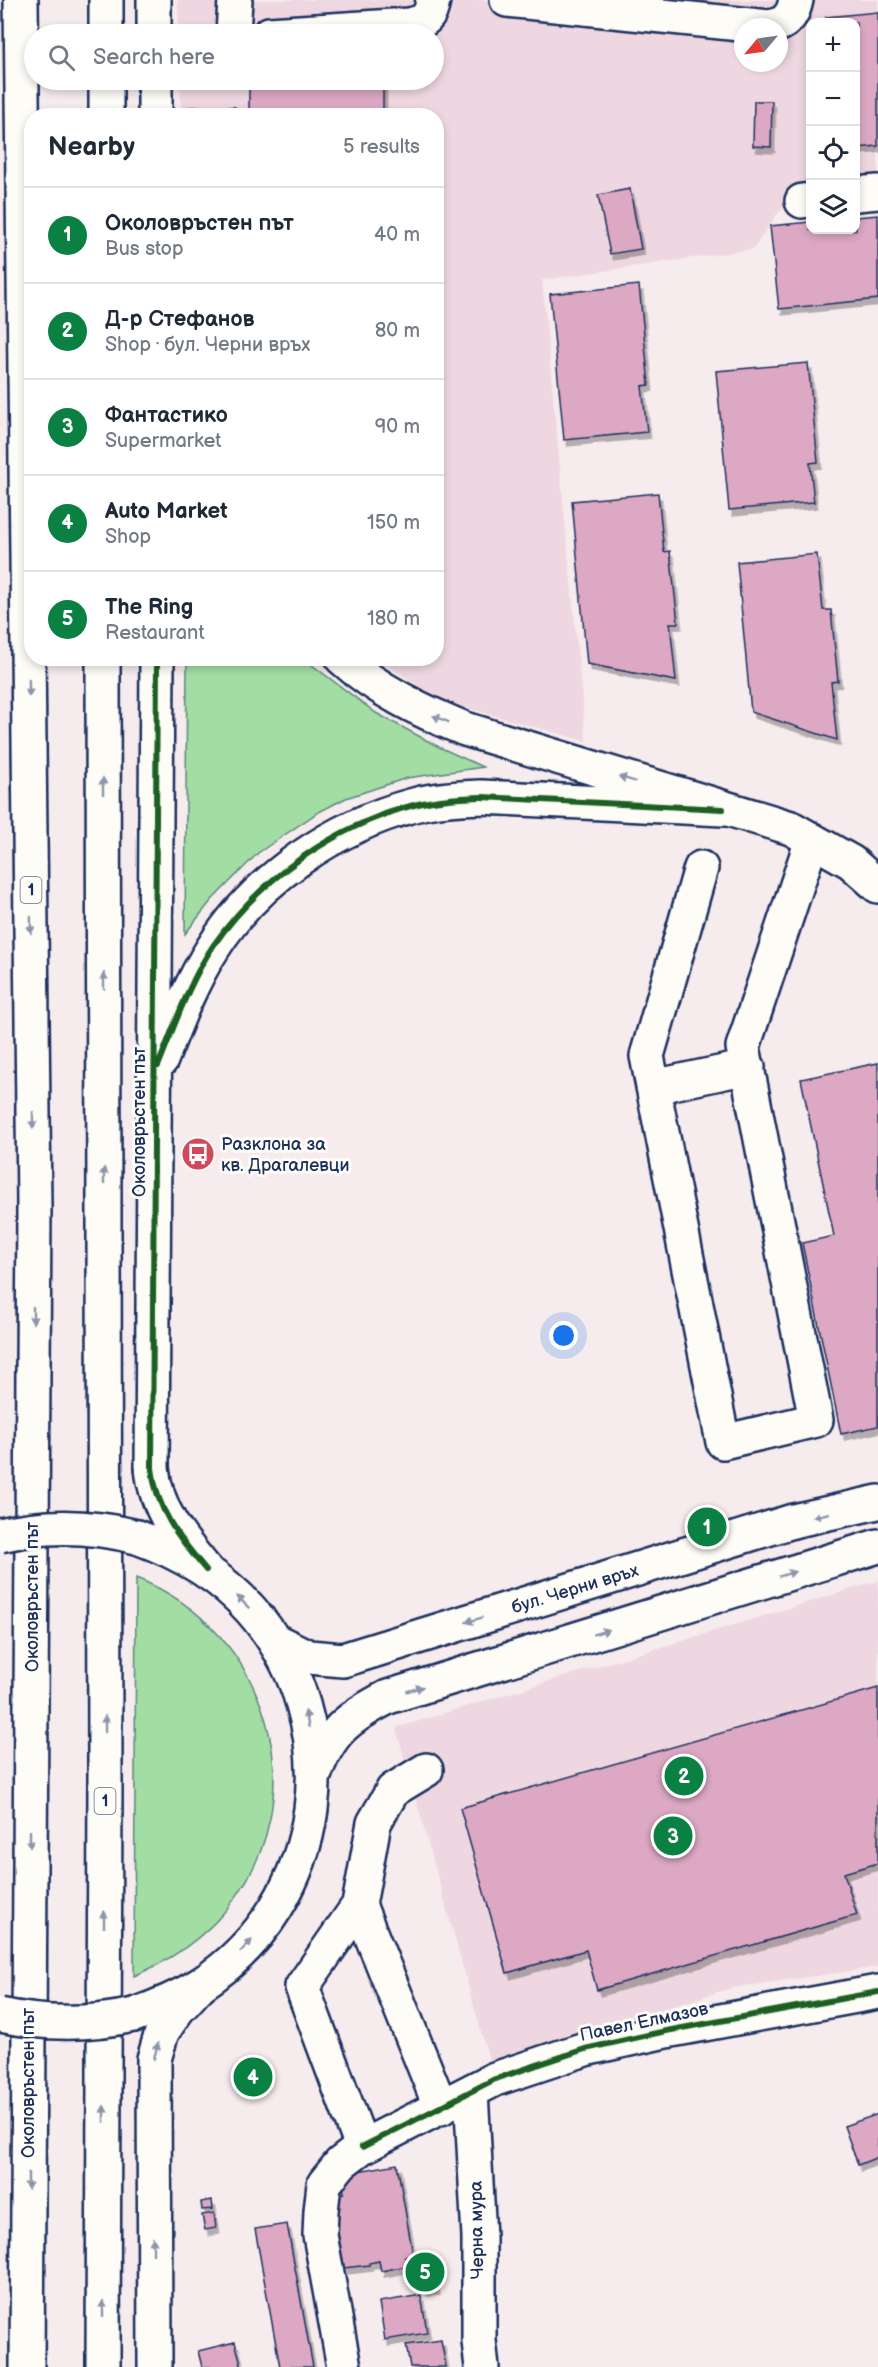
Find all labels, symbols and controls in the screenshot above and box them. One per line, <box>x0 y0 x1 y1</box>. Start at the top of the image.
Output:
north arrow <box>734 18 788 72</box>
map controls <box>806 18 860 234</box>
button: + <box>806 18 860 72</box>
search box <box>24 24 444 90</box>
icon: search <box>45 41 78 74</box>
text: Search here <box>93 44 215 71</box>
button: − <box>806 72 860 126</box>
button: locate <box>806 126 860 180</box>
text: Nearby <box>48 132 135 163</box>
text: 5 results <box>343 135 420 159</box>
button: layers <box>806 180 860 234</box>
text: Околовръстен път <box>105 210 294 237</box>
text: 1 <box>63 223 72 247</box>
text: 40 m <box>374 223 420 247</box>
text: Bus stop <box>105 237 184 261</box>
text: Д-р Стефанов <box>105 306 255 333</box>
text: 2 <box>62 319 73 343</box>
text: 80 m <box>375 319 420 343</box>
text: Shop · бул. Черни връх <box>105 333 310 357</box>
text: Фантастико <box>105 402 228 429</box>
text: 3 <box>62 415 73 439</box>
text: 90 m <box>375 415 420 439</box>
text: Supermarket <box>105 429 221 453</box>
text: Auto Market <box>105 498 228 525</box>
text: 4 <box>62 511 73 535</box>
text: 150 m <box>367 511 420 535</box>
text: Shop <box>105 525 151 549</box>
text: The Ring <box>105 594 193 621</box>
text: 5 <box>62 607 73 631</box>
text: 180 m <box>367 607 420 631</box>
text: Restaurant <box>105 621 205 645</box>
one-way arrow <box>24 679 34 698</box>
one-way arrow <box>432 714 450 724</box>
one-way arrow <box>618 774 636 783</box>
one-way arrow <box>98 776 108 795</box>
road number: 1 <box>20 877 42 903</box>
one-way arrow <box>26 916 36 935</box>
one-way arrow <box>99 971 109 990</box>
street label: Околовръстен път <box>129 1046 150 1197</box>
one-way arrow <box>28 1111 38 1130</box>
place label: Разклона за кв. Драгалевци <box>221 1134 349 1176</box>
bus stop icon: Разклона за кв. Драгалевци <box>180 1136 216 1172</box>
one-way arrow <box>100 1166 109 1185</box>
one-way arrow <box>29 1306 38 1325</box>
your location <box>549 1321 578 1350</box>
pin: 1 <box>688 1504 726 1550</box>
one-way arrow <box>811 1511 830 1520</box>
street label: Околовръстен път <box>22 1521 43 1672</box>
street label: бул. Черни връх <box>509 1560 641 1618</box>
one-way arrow <box>778 1569 796 1579</box>
one-way arrow <box>237 1596 251 1610</box>
one-way arrow <box>465 1616 483 1625</box>
one-way arrow <box>592 1627 610 1636</box>
one-way arrow <box>406 1684 424 1693</box>
one-way arrow <box>302 1709 311 1728</box>
one-way arrow <box>100 1714 110 1733</box>
pin: 2 <box>664 1754 704 1798</box>
road number: 1 <box>94 1788 116 1814</box>
pin: 3 <box>654 1814 692 1858</box>
one-way arrow <box>25 1829 35 1848</box>
one-way arrow <box>99 1909 109 1928</box>
one-way arrow <box>239 1939 253 1953</box>
street label: Павел Елмазов <box>578 1998 711 2046</box>
street label: Околовръстен път <box>18 2007 39 2158</box>
one-way arrow <box>152 2042 162 2060</box>
pin: 4 <box>234 2054 272 2100</box>
one-way arrow <box>99 2104 109 2123</box>
one-way arrow <box>23 2171 33 2190</box>
street label: Черна мура <box>466 2180 488 2280</box>
one-way arrow <box>148 2236 158 2255</box>
pin: 5 <box>406 2250 444 2294</box>
one-way arrow <box>98 2299 108 2318</box>

